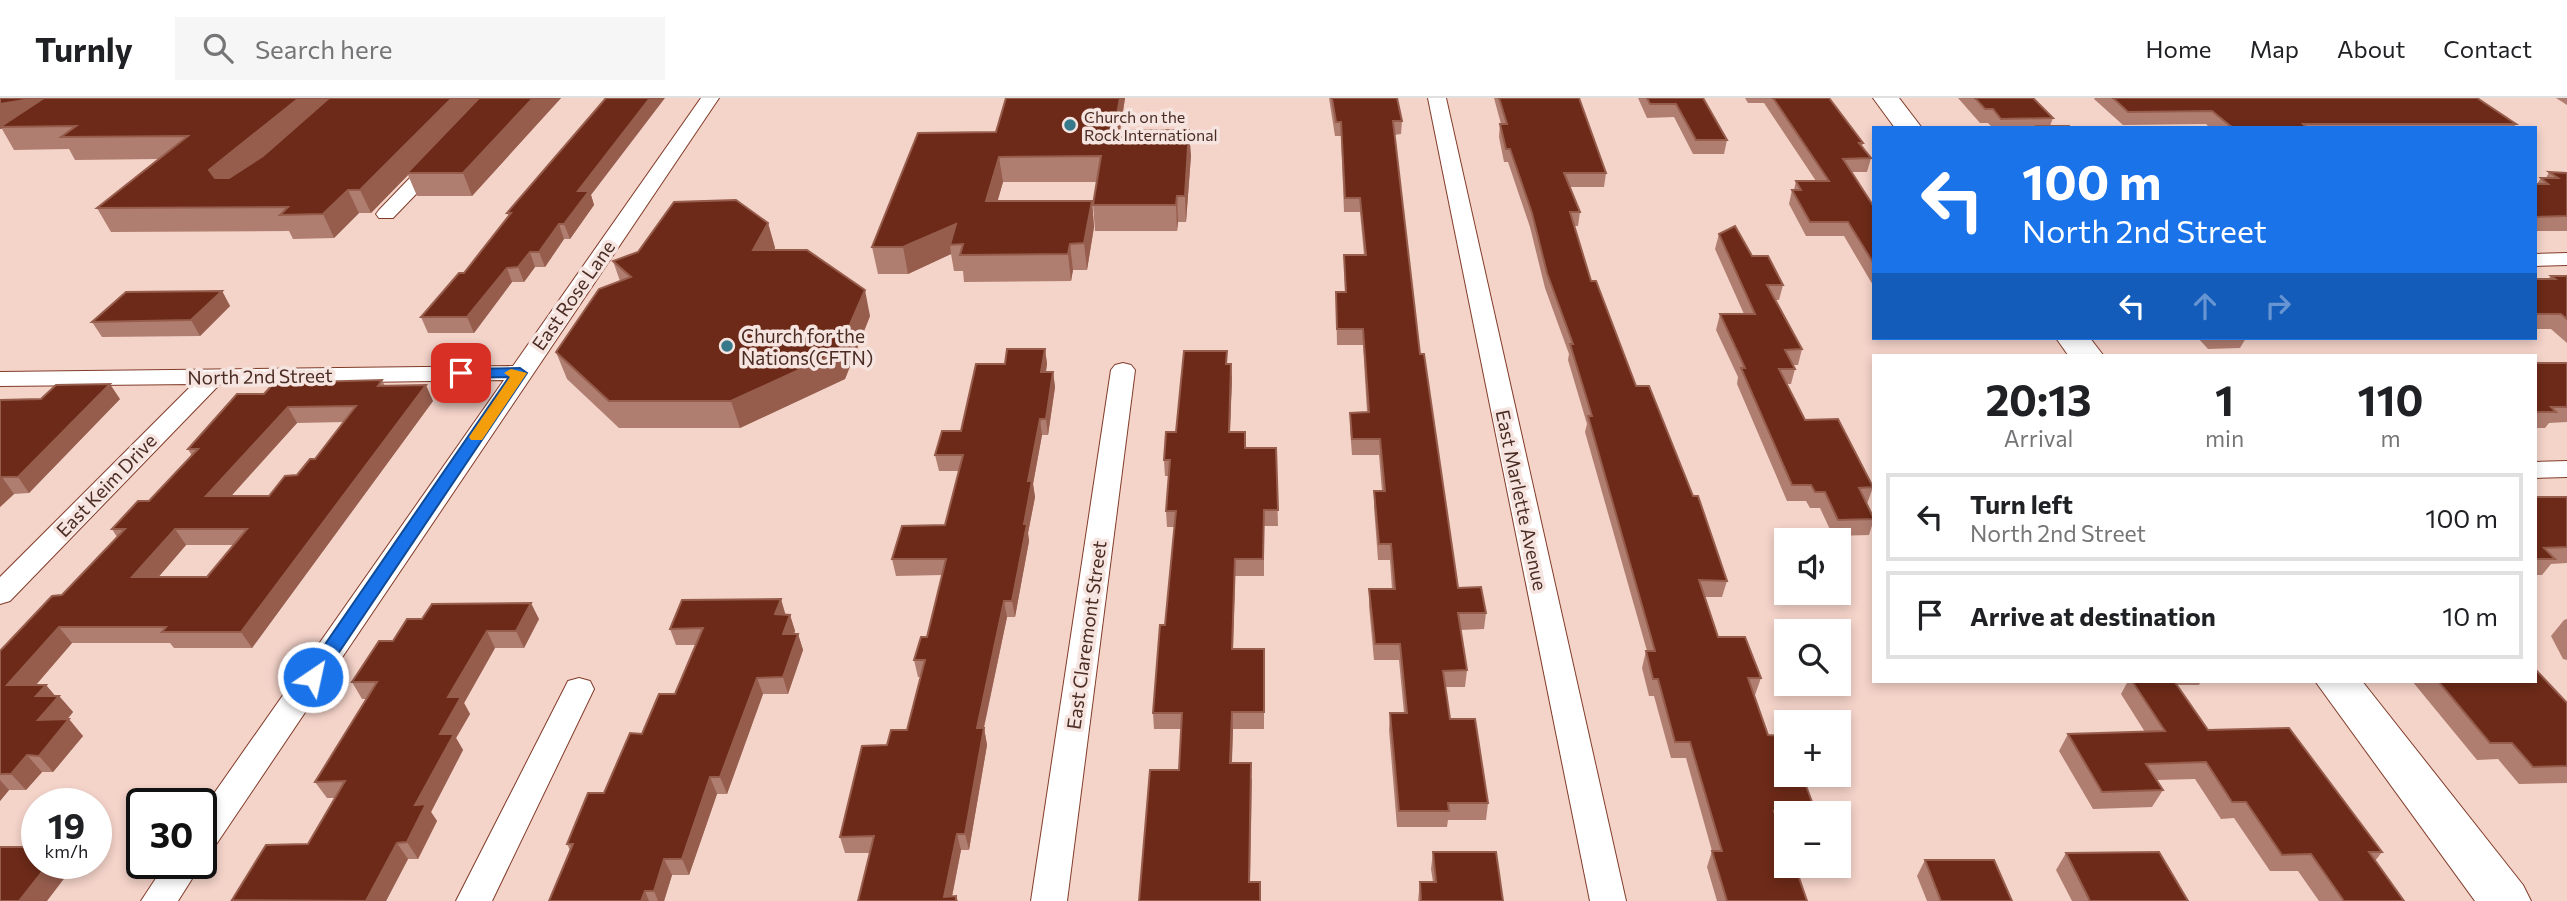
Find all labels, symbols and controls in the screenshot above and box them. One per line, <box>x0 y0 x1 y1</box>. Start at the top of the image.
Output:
search box <box>175 17 665 80</box>
text: Turnly <box>35 28 133 69</box>
icon: search <box>199 29 237 67</box>
text: Search here <box>255 33 392 64</box>
text: Home <box>2146 34 2212 63</box>
text: Map <box>2250 34 2299 63</box>
text: About <box>2337 34 2405 63</box>
text: Contact <box>2443 34 2532 63</box>
place label: Church on the Rock International <box>1084 107 1218 144</box>
marker: Church on the Rock International <box>1062 117 1078 133</box>
text: 100 m <box>2022 150 2161 210</box>
icon: left <box>1907 154 1998 245</box>
text: North 2nd Street <box>2022 210 2267 250</box>
street label: East Rose Lane <box>527 236 619 354</box>
icon: left <box>2113 287 2151 325</box>
icon: ahead <box>2186 287 2224 325</box>
icon: right <box>2259 287 2297 325</box>
place label: Church for the Nations(CFTN) <box>741 324 873 369</box>
marker: Church for the Nations(CFTN) <box>719 338 735 354</box>
pin <box>431 343 491 403</box>
icon: arrive <box>442 354 480 392</box>
street label: North 2nd Street <box>187 363 333 389</box>
text: 20:13 <box>1985 373 2092 425</box>
text: 1 <box>2215 373 2234 425</box>
text: 110 <box>2358 373 2424 425</box>
street label: East Marlette Avenue <box>1492 408 1552 592</box>
text: Arrival <box>2004 424 2073 452</box>
text: min <box>2205 424 2244 452</box>
text: m <box>2381 424 2401 452</box>
street label: East Keim Drive <box>51 429 161 541</box>
text: Turn left <box>1970 488 2073 519</box>
icon: left <box>1911 498 1949 536</box>
text: 100 m <box>2425 502 2498 533</box>
text: North 2nd Street <box>1970 519 2146 547</box>
map controls <box>1774 528 1851 878</box>
button: sound <box>1774 528 1851 605</box>
street label: East Claremont Street <box>1061 539 1111 731</box>
icon: arrive <box>1911 596 1949 634</box>
text: Arrive at destination <box>1970 600 2216 631</box>
text: 10 m <box>2442 600 2498 631</box>
button: search <box>1774 619 1851 696</box>
position arrow <box>276 640 350 714</box>
button: + <box>1774 710 1851 787</box>
speed limit sign: 30 <box>126 788 217 879</box>
button: − <box>1774 801 1851 878</box>
text: 19 <box>48 803 85 846</box>
text: km/h <box>45 840 88 862</box>

